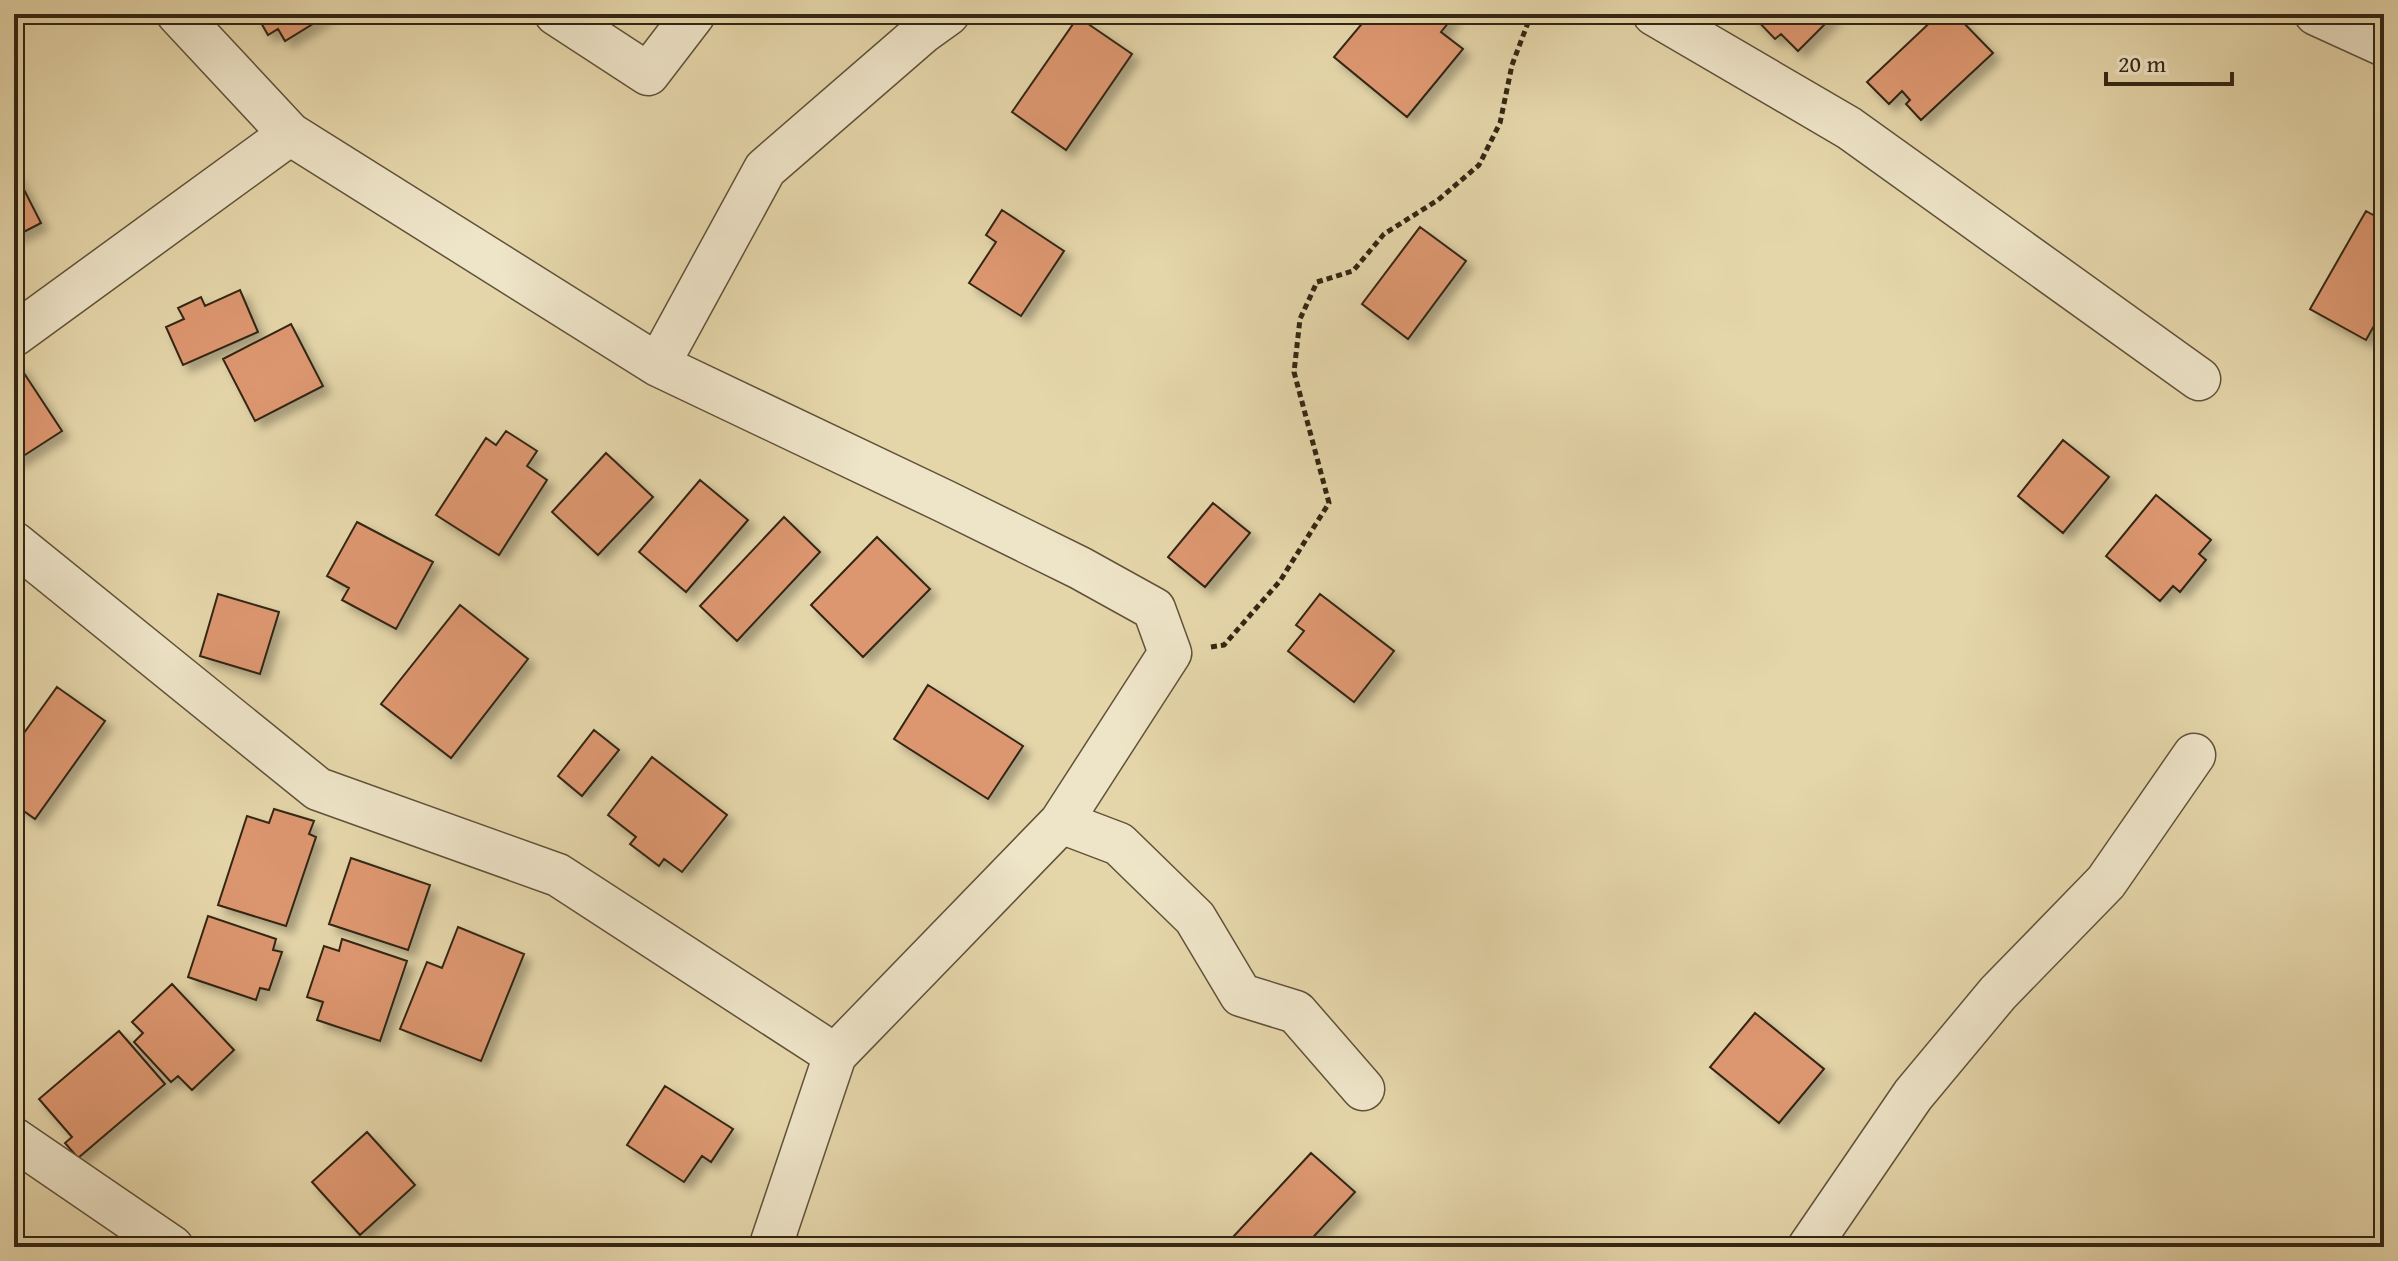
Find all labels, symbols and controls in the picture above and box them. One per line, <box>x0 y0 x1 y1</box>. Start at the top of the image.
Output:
scale bar <box>2106 36 2232 86</box>
text: 20 m <box>2118 46 2166 81</box>

